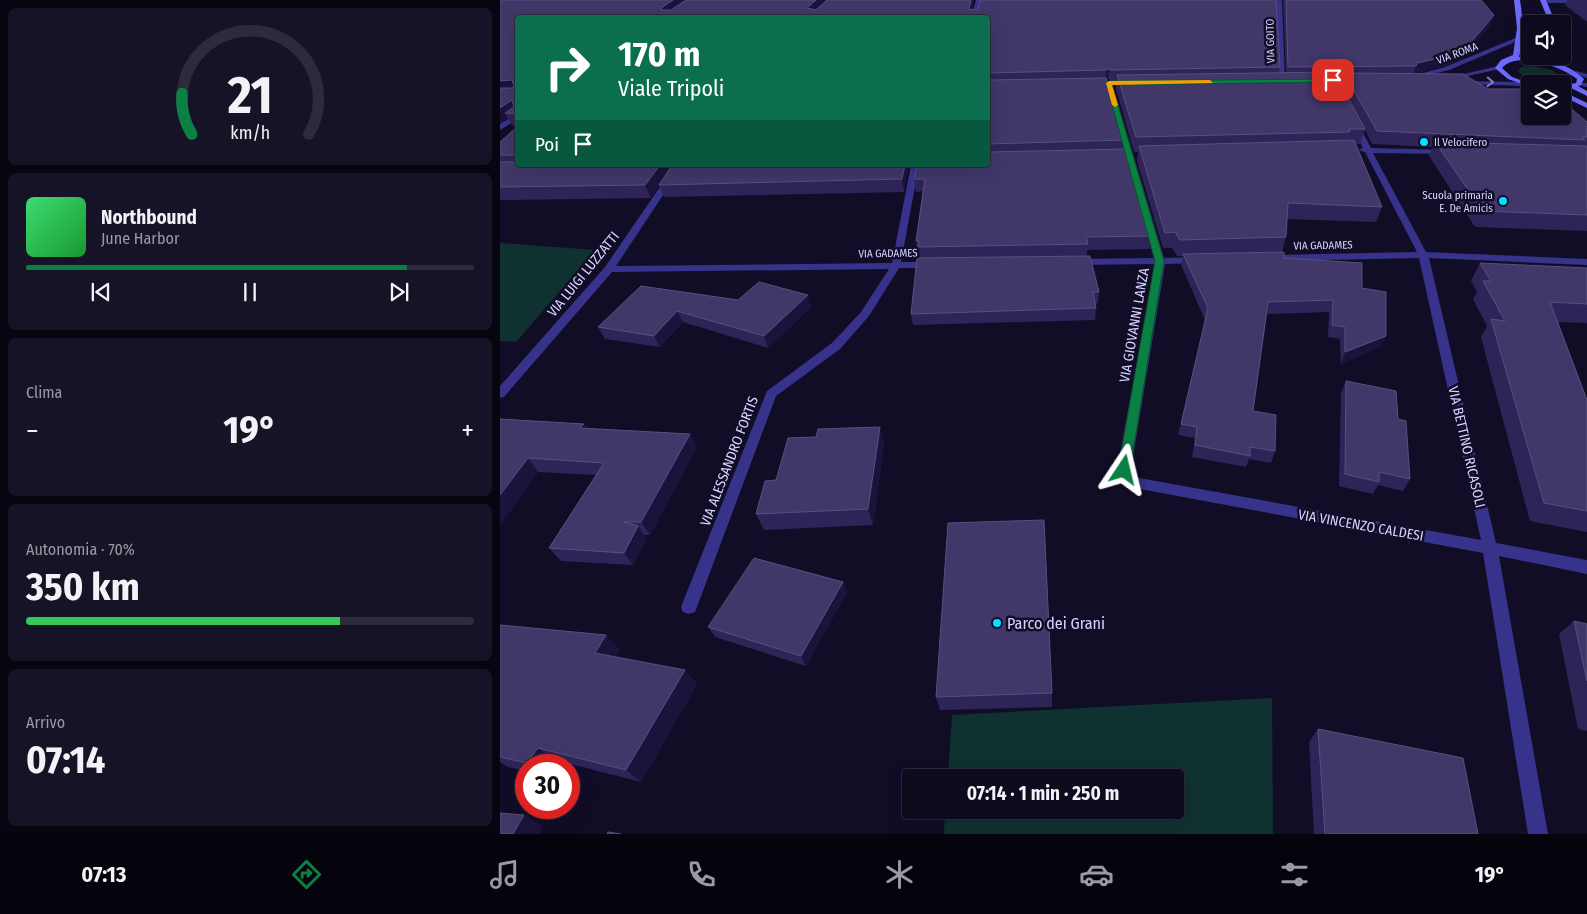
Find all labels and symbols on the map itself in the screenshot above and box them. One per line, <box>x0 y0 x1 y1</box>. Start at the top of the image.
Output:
street label: VIA GOITO <box>1264 19 1277 63</box>
street label: VIA ROMA <box>1435 40 1480 67</box>
pin <box>1312 59 1354 101</box>
one-way arrow <box>1486 77 1494 88</box>
marker: Il Velocifero <box>1418 136 1430 148</box>
place label: Il Velocifero <box>1434 136 1487 149</box>
place label: Scuola primaria E. De Amicis <box>1422 189 1493 215</box>
marker: Scuola primaria E. De Amicis <box>1497 195 1509 207</box>
street label: VIA LUIGI LUZZATTI <box>544 228 623 320</box>
street label: VIA GADAMES <box>1293 238 1353 253</box>
street label: VIA GADAMES <box>858 246 918 261</box>
street label: VIA GIOVANNI LANZA <box>1116 266 1153 384</box>
street label: VIA BETTINO RICASOLI <box>1444 385 1489 510</box>
street label: VIA ALESSANDRO FORTIS <box>697 394 762 529</box>
position arrow <box>1097 443 1149 495</box>
street label: VIA VINCENZO CALDESI <box>1297 506 1425 545</box>
place label: Parco dei Grani <box>1007 614 1105 633</box>
marker: Parco dei Grani <box>991 617 1003 629</box>
speed limit sign: 30 <box>515 754 580 819</box>

